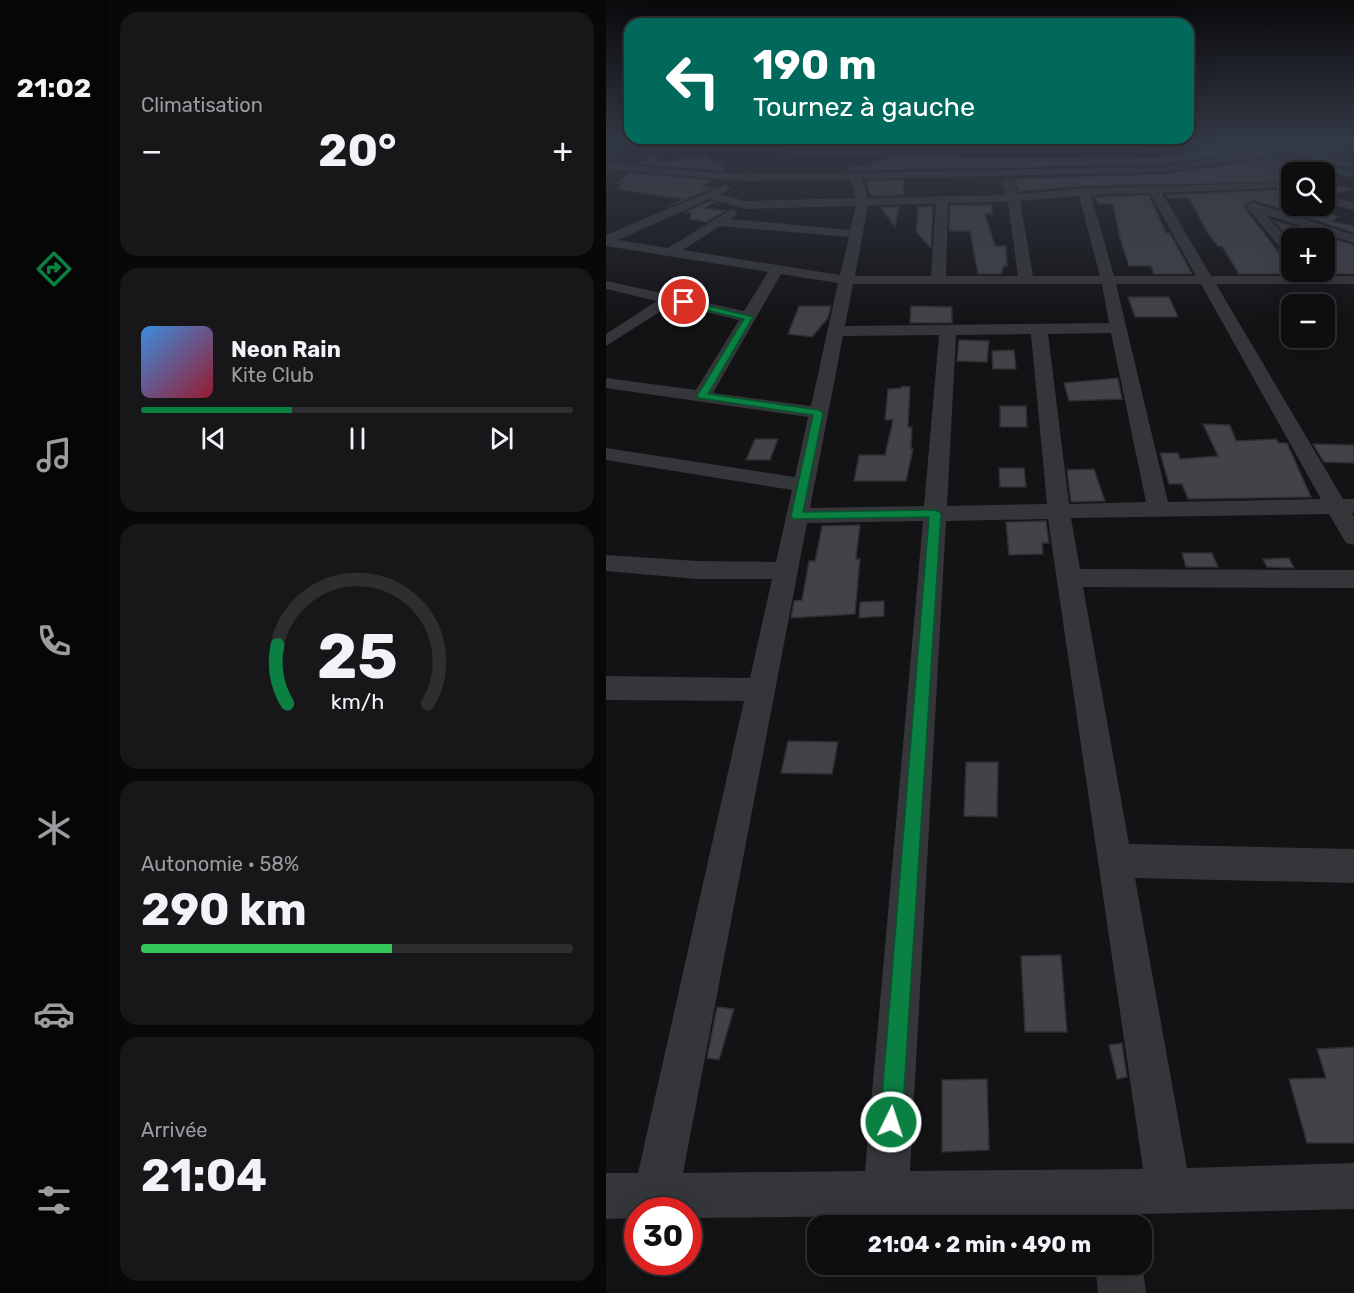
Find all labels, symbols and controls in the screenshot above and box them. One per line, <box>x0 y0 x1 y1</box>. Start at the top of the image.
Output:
text: 190 m <box>753 40 877 90</box>
icon: left <box>654 42 732 120</box>
text: 21:02 <box>17 72 91 104</box>
text: Tournez à gauche <box>753 91 975 123</box>
text: Climatisation <box>141 93 263 117</box>
text: 20° <box>318 124 397 177</box>
text: − <box>141 131 162 170</box>
text: + <box>552 131 573 170</box>
map controls <box>1281 162 1335 348</box>
button: search <box>1281 162 1335 216</box>
button: + <box>1281 228 1335 282</box>
icon: directions <box>33 248 75 290</box>
pin <box>658 276 709 327</box>
icon: arrive <box>667 285 700 318</box>
button: − <box>1281 294 1335 348</box>
text: Neon Rain <box>231 336 341 363</box>
text: Kite Club <box>231 363 314 387</box>
icon: previous <box>197 422 230 455</box>
icon: pause <box>341 422 374 455</box>
icon: next <box>485 422 518 455</box>
icon: music <box>33 434 75 476</box>
icon: phone <box>33 620 75 662</box>
text: 25 <box>317 620 397 694</box>
text: km/h <box>330 689 384 714</box>
icon: climate <box>33 807 75 849</box>
text: Autonomie · 58% <box>141 852 299 876</box>
text: 290 km <box>141 883 307 936</box>
icon: car <box>33 993 75 1035</box>
position arrow <box>859 1090 923 1154</box>
text: Arrivée <box>141 1118 208 1142</box>
text: 21:04 <box>141 1149 267 1202</box>
icon: filters <box>33 1179 75 1221</box>
speed limit sign: 30 <box>624 1197 702 1275</box>
text: 21:04 · 2 min · 490 m <box>868 1231 1091 1258</box>

